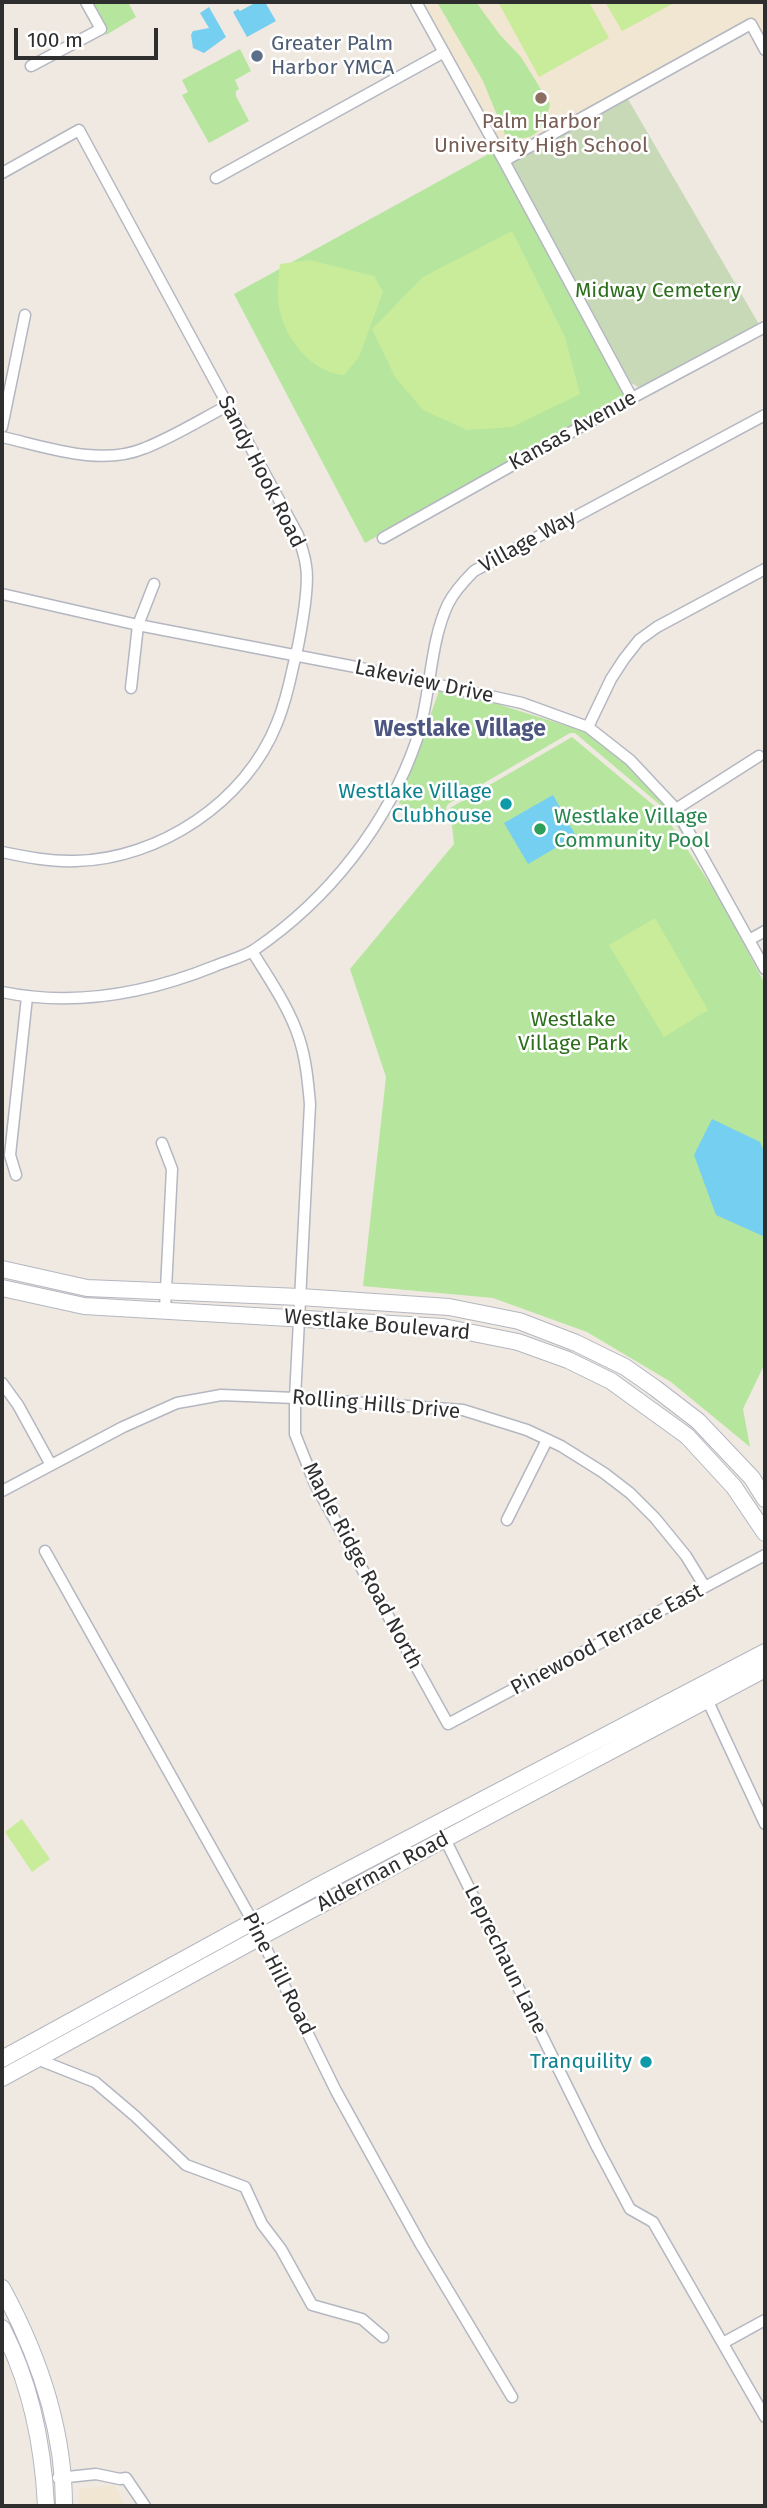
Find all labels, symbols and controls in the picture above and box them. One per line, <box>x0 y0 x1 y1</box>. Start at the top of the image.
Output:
scale bar <box>18 14 161 58</box>
text: 100 m <box>27 27 83 53</box>
place label: Greater Palm Harbor YMCA <box>271 31 394 81</box>
marker: Greater Palm Harbor YMCA <box>249 48 265 64</box>
marker: Palm Harbor University High School <box>533 90 549 106</box>
place label: Palm Harbor University High School <box>434 109 648 159</box>
park label: Midway Cemetery <box>575 278 741 304</box>
street label: Kansas Avenue <box>505 386 641 476</box>
street label: Sandy Hook Road <box>212 392 310 552</box>
street label: Village Way <box>475 505 581 579</box>
street label: Lakeview Drive <box>352 655 496 709</box>
district label: Westlake Village <box>374 716 546 744</box>
place label: Westlake Village Clubhouse <box>338 779 492 829</box>
marker: Westlake Village Clubhouse <box>498 796 514 812</box>
place label: Westlake Village Community Pool <box>554 804 710 854</box>
marker: Westlake Village Community Pool <box>532 821 548 837</box>
park label: Westlake Village Park <box>518 1007 628 1057</box>
street label: Westlake Boulevard <box>283 1304 471 1346</box>
street label: Rolling Hills Drive <box>291 1385 461 1425</box>
street label: Maple Ridge Road North <box>297 1458 427 1674</box>
street label: Pinewood Terrace East <box>507 1579 707 1701</box>
street label: Alderman Road <box>313 1827 453 1917</box>
street label: Leprechaun Lane <box>458 1882 552 2038</box>
street label: Pine Hill Road <box>236 1909 320 2039</box>
place label: Tranquility <box>530 2049 632 2075</box>
marker: Tranquility <box>638 2054 654 2070</box>

